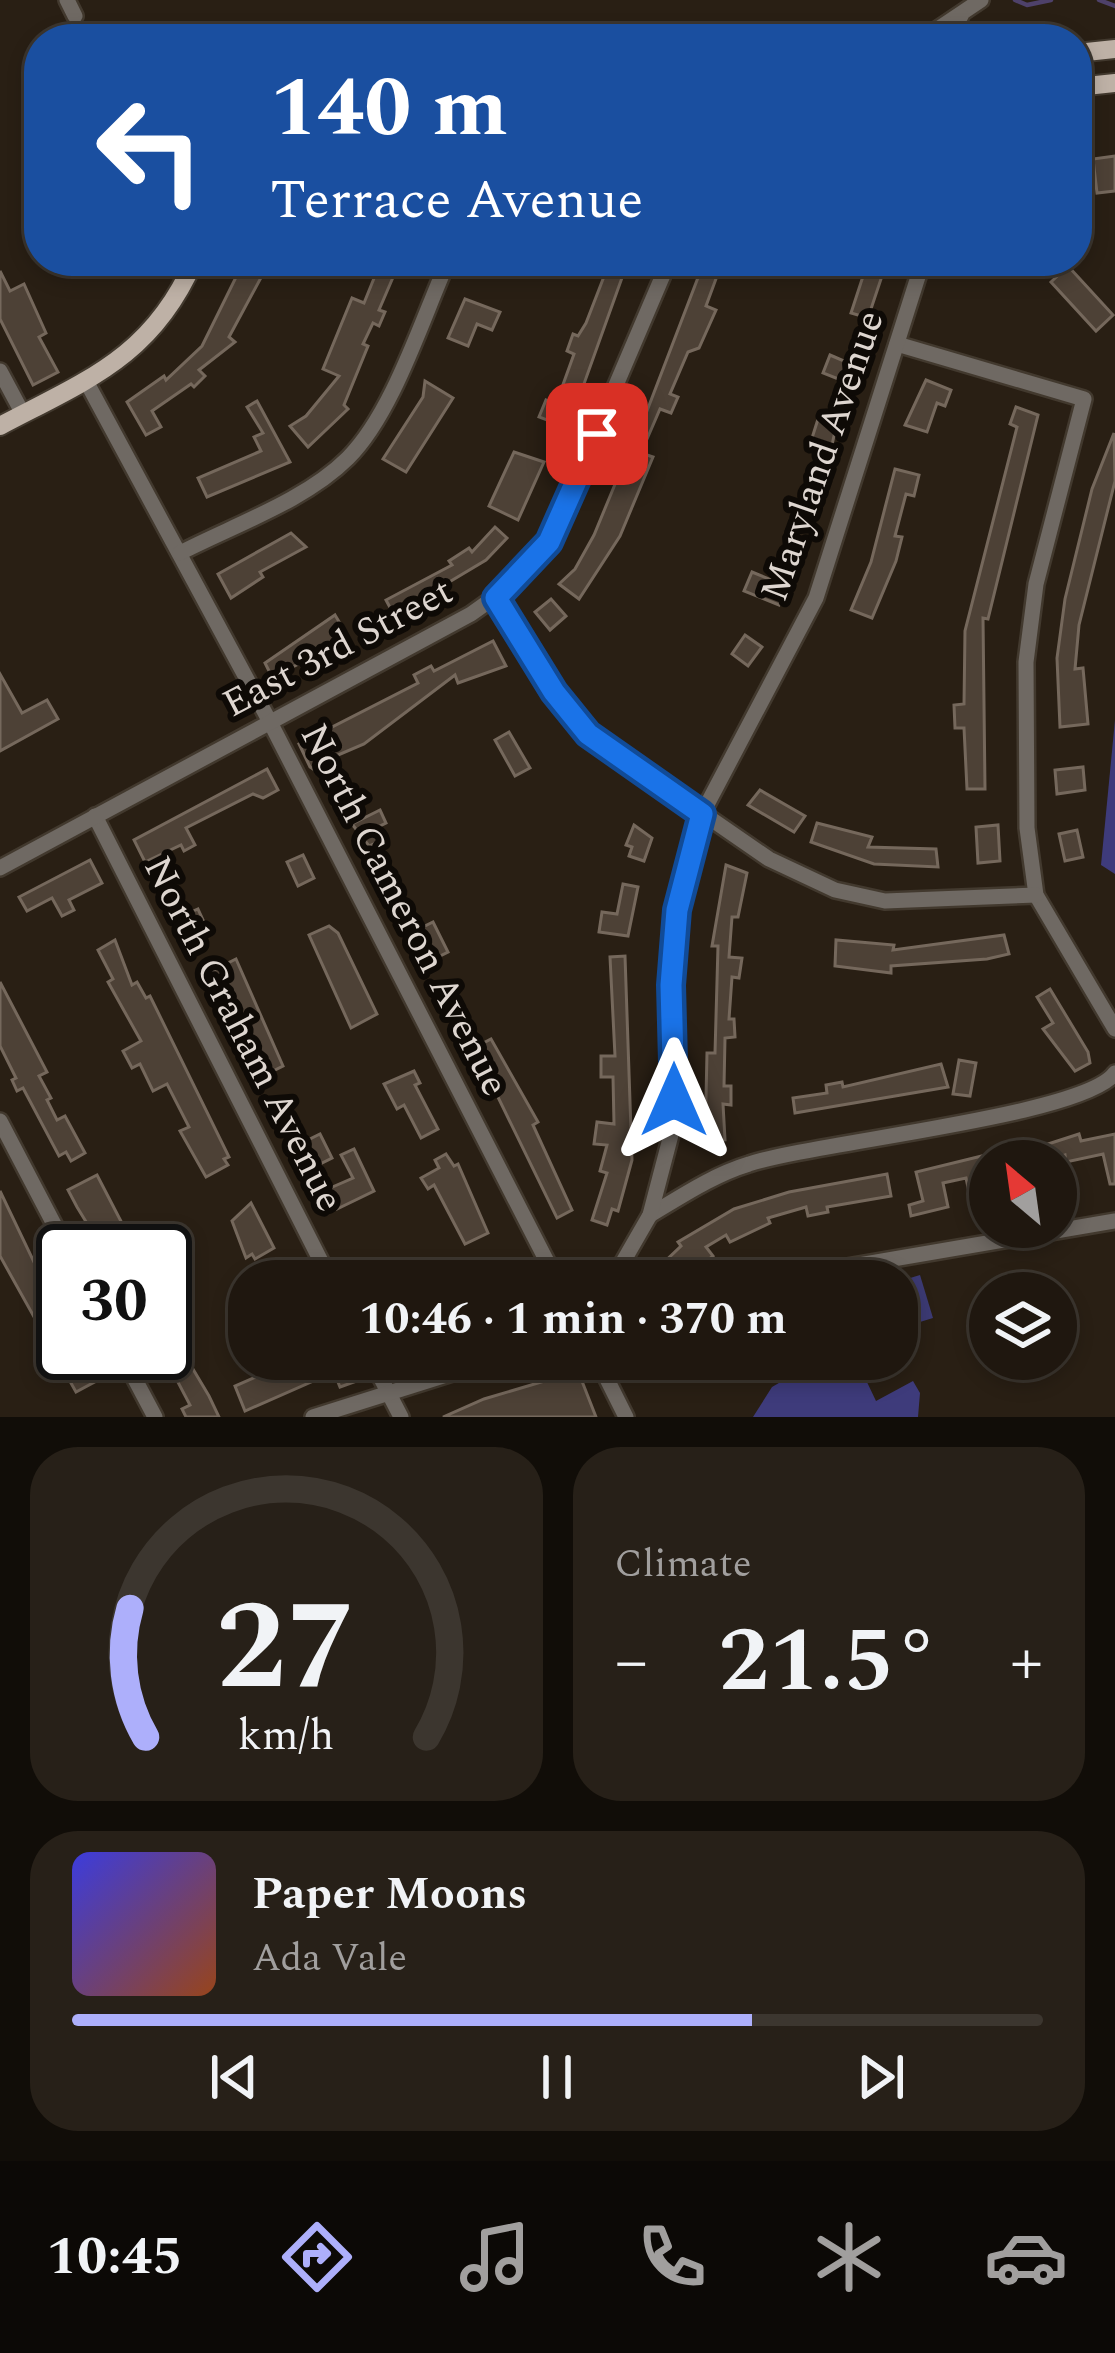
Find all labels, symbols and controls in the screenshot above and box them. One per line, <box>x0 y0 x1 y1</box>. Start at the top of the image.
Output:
text: 140 m <box>270 45 508 173</box>
icon: left <box>72 72 228 228</box>
text: Terrace Avenue <box>270 160 643 242</box>
street label: Maryland Avenue <box>746 303 900 609</box>
pin <box>546 383 648 485</box>
icon: arrive <box>564 401 630 467</box>
street label: East 3rd Street <box>212 562 464 734</box>
street label: North Cameron Avenue <box>284 713 524 1107</box>
street label: North Graham Avenue <box>128 846 358 1222</box>
position arrow <box>611 1037 737 1163</box>
north arrow <box>969 1140 1077 1248</box>
map controls <box>969 1140 1077 1380</box>
speed limit sign: 30 <box>36 1224 192 1380</box>
button: layers <box>969 1272 1077 1380</box>
text: 10:46 · 1 min · 370 m <box>359 1285 787 1354</box>
text: Climate <box>615 1535 752 1594</box>
text: 27 <box>216 1554 356 1744</box>
text: 21.5° <box>718 1594 939 1731</box>
text: − <box>615 1612 648 1713</box>
text: + <box>1010 1612 1043 1713</box>
text: km/h <box>238 1704 335 1769</box>
text: Paper Moons <box>252 1860 527 1929</box>
text: Ada Vale <box>252 1929 407 1988</box>
icon: previous <box>201 2044 267 2110</box>
icon: pause <box>524 2044 590 2110</box>
icon: next <box>848 2044 914 2110</box>
icon: directions <box>275 2215 359 2299</box>
icon: music <box>453 2215 537 2299</box>
icon: phone <box>630 2215 714 2299</box>
icon: climate <box>807 2215 891 2299</box>
icon: car <box>984 2215 1068 2299</box>
text: 10:45 <box>47 2216 182 2298</box>

